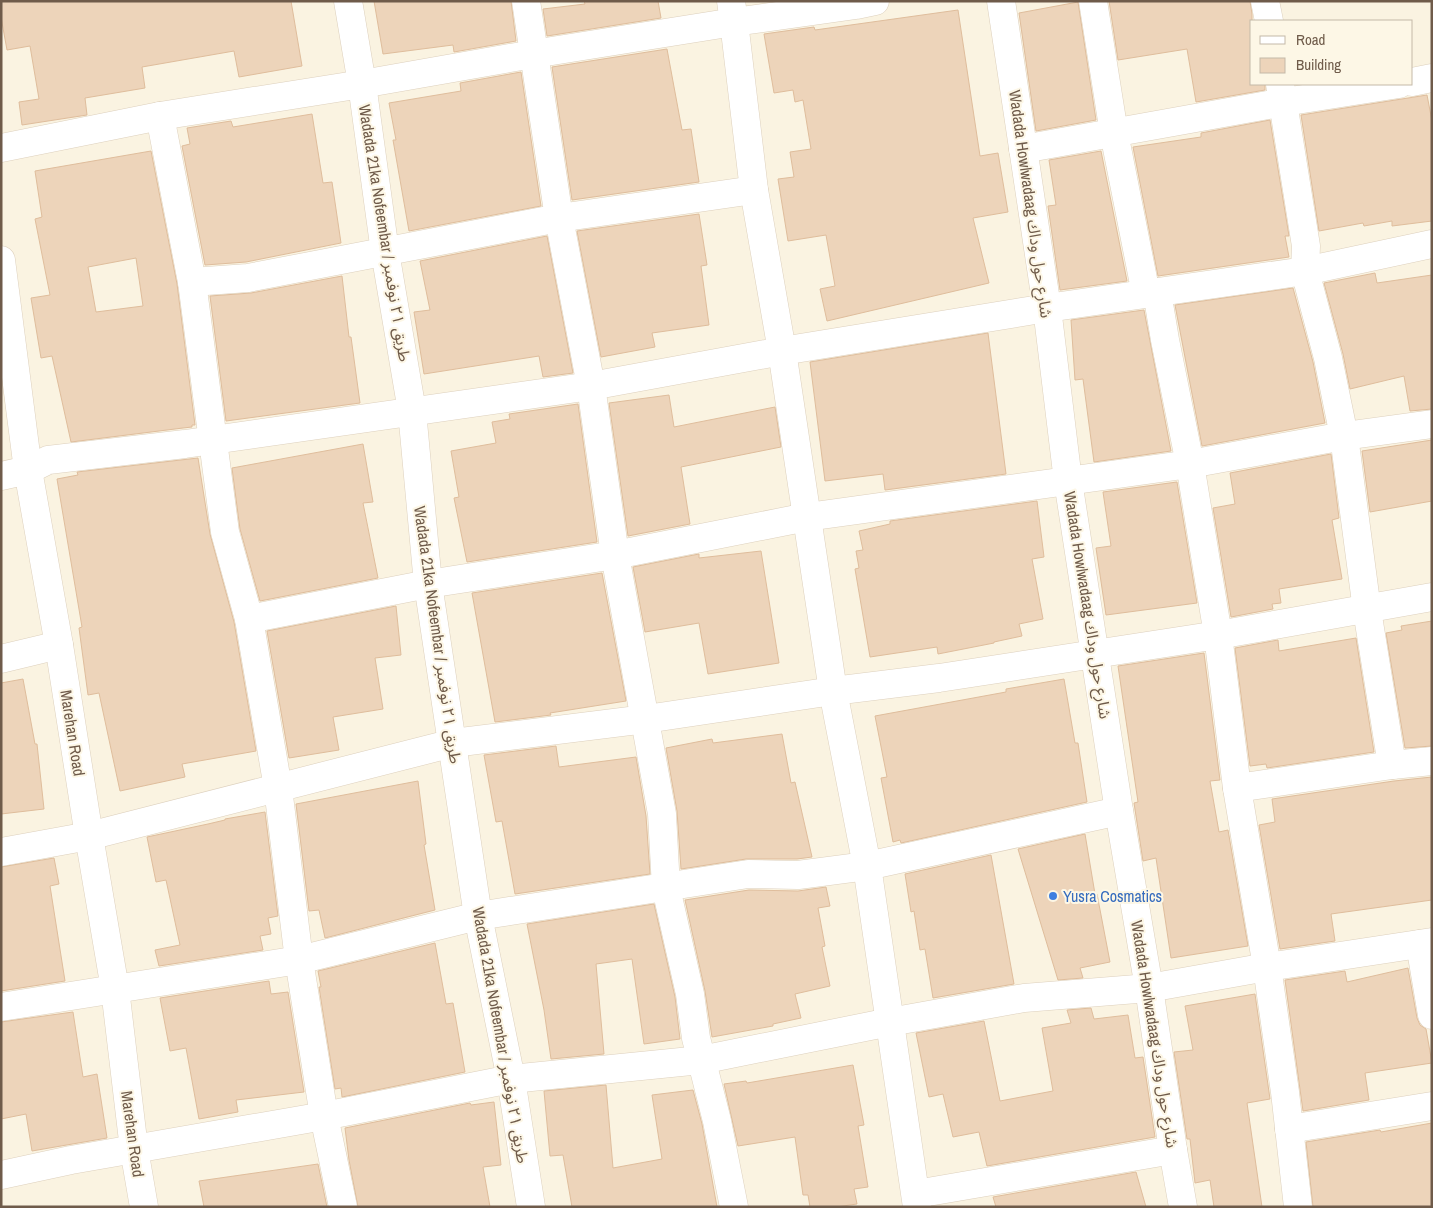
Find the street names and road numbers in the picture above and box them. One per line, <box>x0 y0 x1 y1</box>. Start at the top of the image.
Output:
street label: Wadada Howlwadaag شارع حول وداك <box>1002 89 1058 320</box>
street label: Wadada 21ka Nofeembar / طريق ٢١ نوفمبر <box>354 103 416 363</box>
street label: Wadada Howlwadaag شارع حول وداك <box>1057 490 1117 721</box>
street label: Wadada 21ka Nofeembar / طريق ٢١ نوفمبر <box>409 505 467 765</box>
street label: Marehan Road <box>55 688 91 778</box>
street label: Wadada 21ka Nofeembar / طريق ٢١ نوفمبر <box>468 905 534 1165</box>
street label: Wadada Howlwadaag شارع حول وداك <box>1124 919 1184 1150</box>
street label: Marehan Road <box>116 1089 150 1179</box>

